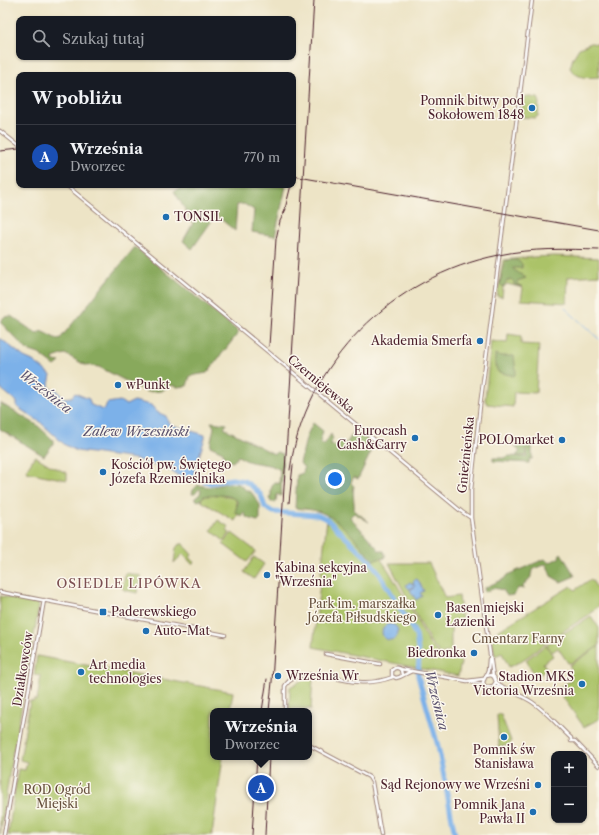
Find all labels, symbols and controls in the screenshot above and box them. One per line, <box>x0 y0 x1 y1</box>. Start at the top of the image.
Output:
search box <box>16 16 296 60</box>
icon: search <box>30 27 52 49</box>
text: Szukaj tutaj <box>62 29 144 48</box>
text: W pobliżu <box>32 88 122 108</box>
place label: Pomnik bitwy pod Sokołowem 1848 <box>420 93 525 122</box>
marker: Pomnik bitwy pod Sokołowem 1848 <box>527 103 537 113</box>
text: Września <box>70 139 143 158</box>
text: A <box>40 149 50 165</box>
text: 770 m <box>243 149 280 165</box>
text: Dworzec <box>70 158 125 174</box>
place label: TONSIL <box>174 209 222 224</box>
marker: TONSIL <box>161 212 171 222</box>
place label: Akademia Smerfa <box>370 333 473 348</box>
marker: Akademia Smerfa <box>475 336 485 346</box>
street label: Czerniejewska <box>285 351 358 416</box>
water label: Wrześnica <box>17 366 76 417</box>
place label: wPunkt <box>125 377 170 392</box>
marker: wPunkt <box>113 380 123 390</box>
street label: Gnieźnieńska <box>454 415 477 494</box>
water label: Zalew Wrzesiński <box>82 423 190 439</box>
place label: Eurocash Cash&Carry <box>337 423 407 452</box>
place label: POLOmarket <box>478 432 555 447</box>
marker: Eurocash Cash&Carry <box>410 433 420 443</box>
marker: POLOmarket <box>557 435 567 445</box>
place label: Kościół pw. Świętego Józefa Rzemieślnika <box>109 456 231 486</box>
marker: Kościół pw. Świętego Józefa Rzemieślnika <box>98 467 108 477</box>
your location <box>325 469 345 489</box>
place label: Kabina sekcyjna "Września" <box>275 560 368 589</box>
marker: Kabina sekcyjna "Września" <box>262 570 272 580</box>
district label: OSIEDLE LIPÓWKA <box>56 575 202 591</box>
park label: Park im. marszałka Józefa Piłsudskiego <box>305 596 417 625</box>
place label: Basen miejski Łazienki <box>446 600 524 629</box>
place label: Paderewskiego <box>111 604 196 619</box>
marker: Paderewskiego <box>98 607 108 617</box>
marker: Basen miejski Łazienki <box>433 610 443 620</box>
place label: Auto-Mat <box>153 623 210 638</box>
marker: Auto-Mat <box>141 626 151 636</box>
street label: Działkowców <box>9 629 36 708</box>
park label: Cmentarz Farny <box>472 631 564 646</box>
place label: Biedronka <box>407 645 467 660</box>
marker: Biedronka <box>469 648 479 658</box>
place label: Art media technologies <box>88 657 162 686</box>
marker: Art media technologies <box>76 667 86 677</box>
place label: Września Wr <box>285 668 359 683</box>
water label: Wrześnica <box>422 668 452 732</box>
place label: Stadion MKS Victoria Września <box>472 669 575 698</box>
marker: Września Wr <box>273 671 283 681</box>
marker: Stadion MKS Victoria Września <box>577 679 587 689</box>
popup <box>210 708 312 760</box>
text: Września <box>225 717 297 736</box>
marker: Pomnik św Stanisława <box>499 732 509 742</box>
text: Dworzec <box>225 736 280 752</box>
place label: Pomnik św Stanisława <box>473 742 536 771</box>
map controls <box>551 751 587 823</box>
button: + <box>551 751 587 787</box>
pin: A <box>248 773 274 803</box>
place label: Sąd Rejonowy we Wrześni <box>381 777 530 792</box>
marker: Sąd Rejonowy we Wrześni <box>533 780 543 790</box>
park label: ROD Ogród Miejski <box>23 782 91 811</box>
button: − <box>551 787 587 823</box>
place label: Pomnik Jana Pawła II <box>454 797 526 826</box>
marker: Pomnik Jana Pawła II <box>528 807 538 817</box>

